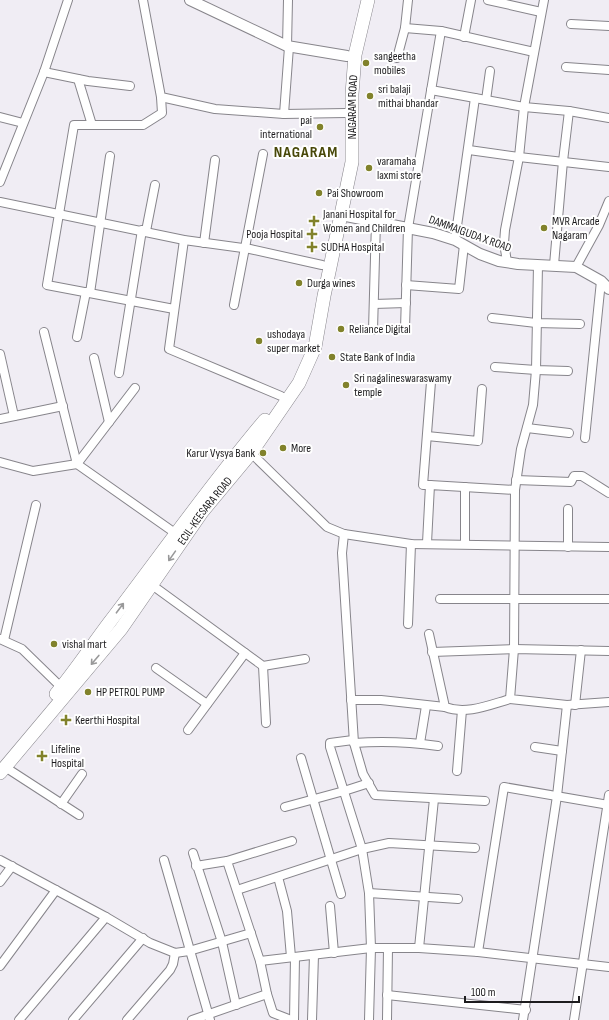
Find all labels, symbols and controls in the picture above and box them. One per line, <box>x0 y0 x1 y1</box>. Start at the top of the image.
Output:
place label: sangeetha mobiles <box>374 49 416 78</box>
marker: sangeetha mobiles <box>361 58 371 68</box>
street label: NAGARAM ROAD <box>345 74 361 139</box>
place label: sri balaji mithai bhandar <box>378 82 439 111</box>
marker: sri balaji mithai bhandar <box>365 91 375 101</box>
place label: pai international <box>260 113 312 142</box>
marker: pai international <box>315 122 325 132</box>
district label: NAGARAM <box>274 143 338 162</box>
place label: varamaha laxmi store <box>377 154 421 183</box>
marker: varamaha laxmi store <box>364 163 374 173</box>
place label: Pai Showroom <box>327 186 384 201</box>
marker: Pai Showroom <box>314 188 324 198</box>
place label: Janani Hospital for Women and Children <box>322 207 405 236</box>
street label: DAMMAIGUDA X ROAD <box>427 212 513 256</box>
place label: MVR Arcade Nagaram <box>552 214 600 243</box>
marker: Janani Hospital for Women and Children <box>308 215 320 227</box>
marker: MVR Arcade Nagaram <box>539 223 549 233</box>
place label: Pooja Hospital <box>246 227 303 242</box>
marker: Pooja Hospital <box>306 228 318 240</box>
place label: SUDHA Hospital <box>321 240 384 255</box>
marker: SUDHA Hospital <box>306 241 318 253</box>
place label: Durga wines <box>307 276 355 291</box>
marker: Durga wines <box>294 278 304 288</box>
place label: Reliance Digital <box>349 322 411 337</box>
marker: Reliance Digital <box>336 324 346 334</box>
place label: ushodaya super market <box>267 327 320 356</box>
marker: ushodaya super market <box>254 336 264 346</box>
place label: State Bank of India <box>340 350 415 365</box>
marker: State Bank of India <box>327 352 337 362</box>
place label: Sri nagalineswaraswamy temple <box>354 371 452 400</box>
marker: Sri nagalineswaraswamy temple <box>341 380 351 390</box>
place label: More <box>291 441 311 456</box>
marker: More <box>278 443 288 453</box>
place label: Karur Vysya Bank <box>186 446 255 461</box>
marker: Karur Vysya Bank <box>258 448 268 458</box>
street label: ECIL-KEESARA ROAD <box>174 474 236 548</box>
one-way arrow <box>168 550 176 561</box>
one-way arrow <box>116 603 125 614</box>
place label: vishal mart <box>62 637 107 652</box>
marker: vishal mart <box>49 639 59 649</box>
one-way arrow <box>90 655 99 666</box>
place label: HP PETROL PUMP <box>96 685 165 700</box>
marker: HP PETROL PUMP <box>83 687 93 697</box>
place label: Keerthi Hospital <box>75 713 139 728</box>
marker: Keerthi Hospital <box>60 714 72 726</box>
place label: Lifeline Hospital <box>51 742 84 771</box>
marker: Lifeline Hospital <box>36 750 48 762</box>
scale bar <box>465 978 579 1004</box>
text: 100 m <box>471 985 496 1000</box>

